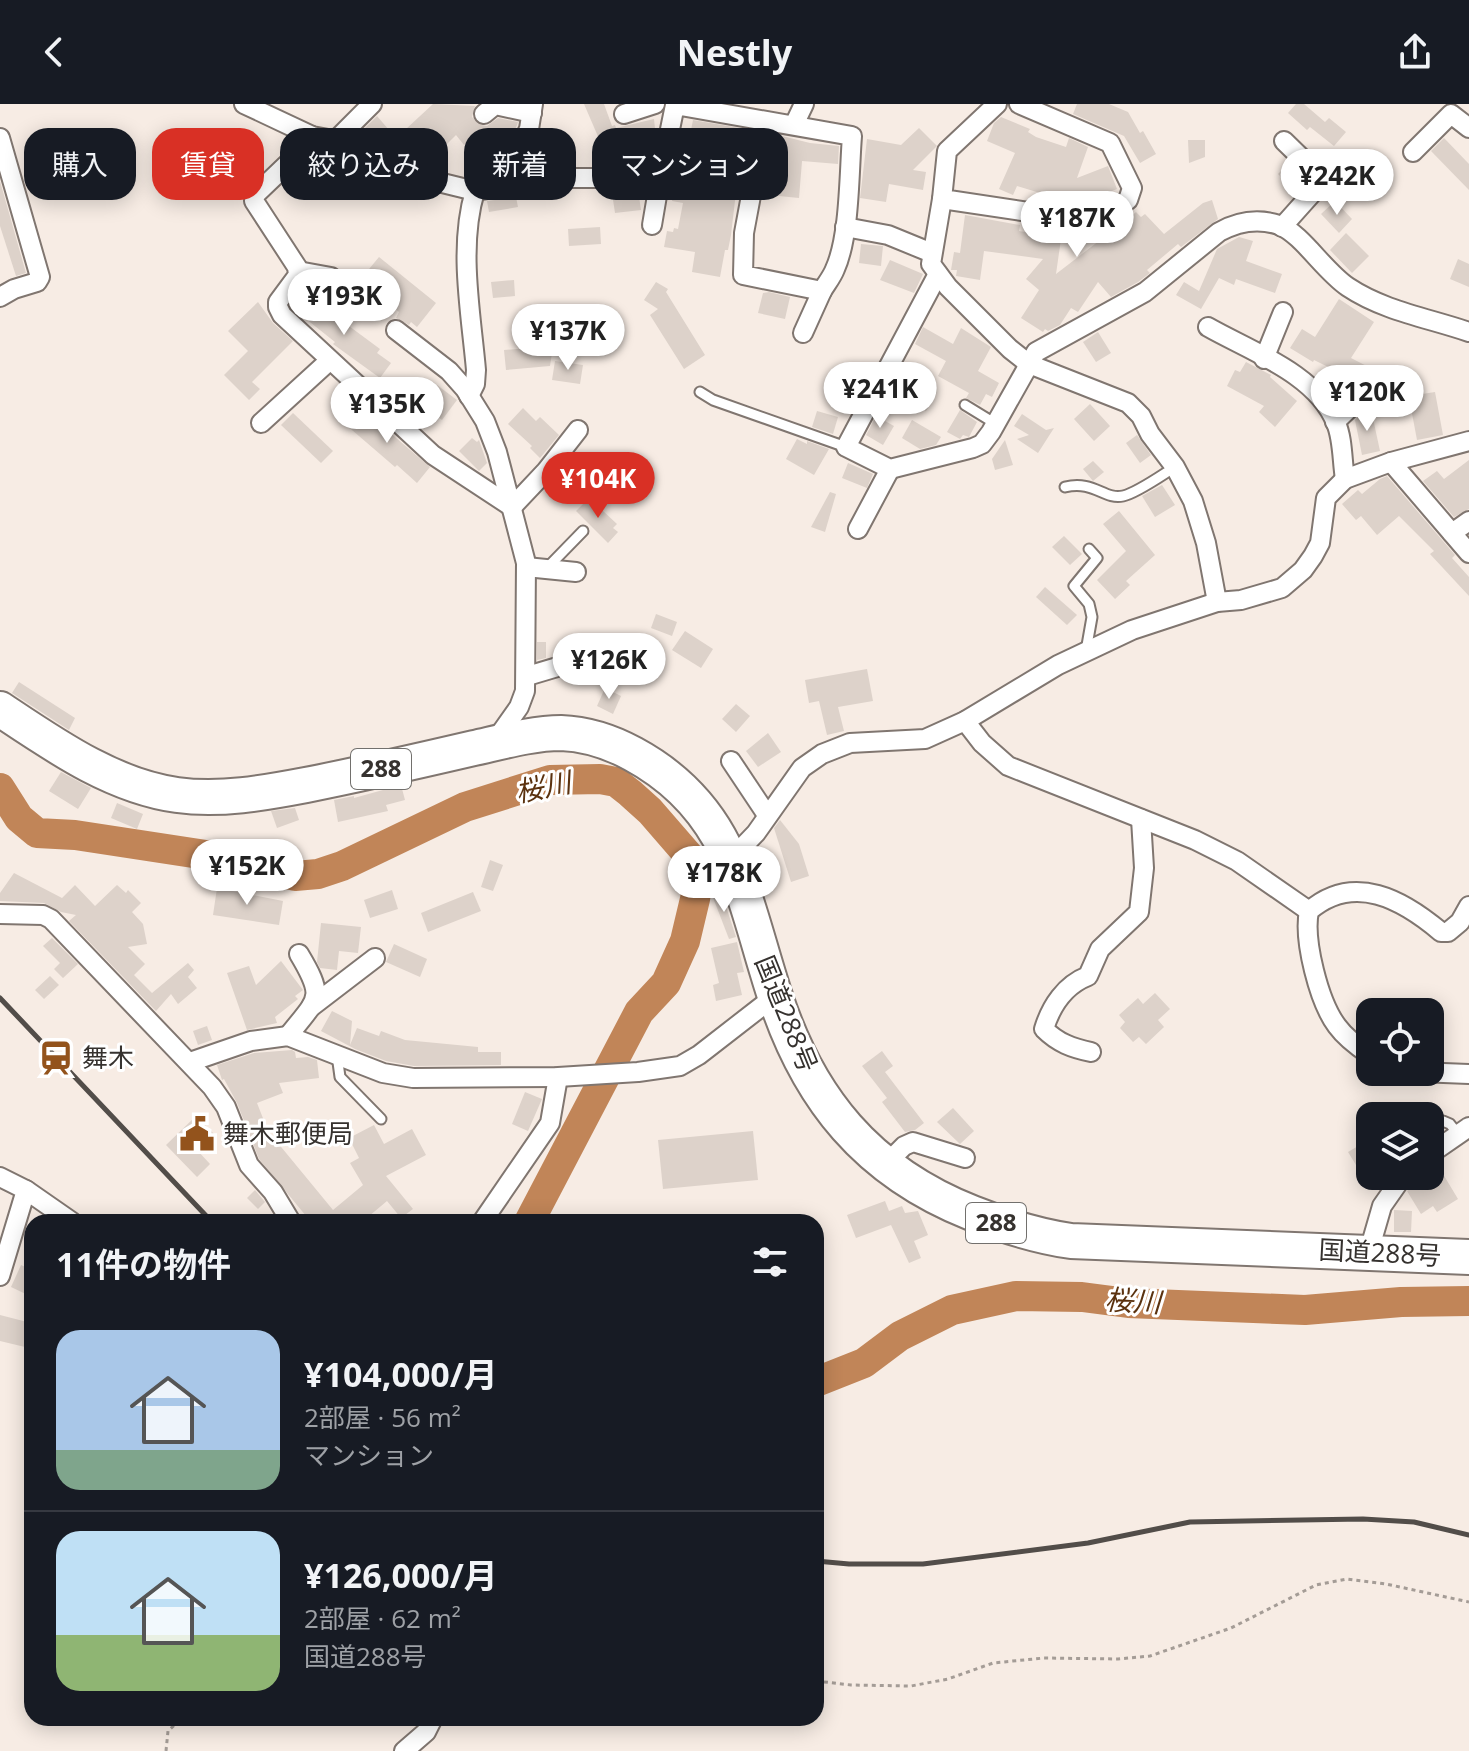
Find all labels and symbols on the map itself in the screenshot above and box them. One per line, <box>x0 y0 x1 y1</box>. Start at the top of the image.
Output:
pin: ¥242K <box>1281 149 1393 217</box>
pin: ¥187K <box>1021 191 1133 259</box>
pin: ¥193K <box>288 269 400 337</box>
pin: ¥137K <box>512 304 624 372</box>
pin: ¥241K <box>824 362 936 430</box>
pin: ¥120K <box>1311 365 1423 433</box>
pin: ¥135K <box>331 377 443 445</box>
pin: ¥104K <box>542 452 654 520</box>
pin: ¥126K <box>553 633 665 701</box>
road number: 288 <box>351 749 411 789</box>
water label: 桜川 <box>512 761 577 810</box>
pin: ¥152K <box>191 839 303 907</box>
pin: ¥178K <box>668 846 780 914</box>
street label: 国道288号 <box>747 950 827 1077</box>
station icon: 舞木 <box>37 1039 75 1077</box>
place label: 舞木 <box>82 1039 134 1075</box>
public building icon: 舞木郵便局 <box>178 1115 216 1153</box>
place label: 舞木郵便局 <box>223 1115 353 1151</box>
road number: 288 <box>966 1203 1026 1243</box>
street label: 国道288号 <box>1318 1231 1442 1273</box>
water label: 桜川 <box>1104 1280 1165 1321</box>

